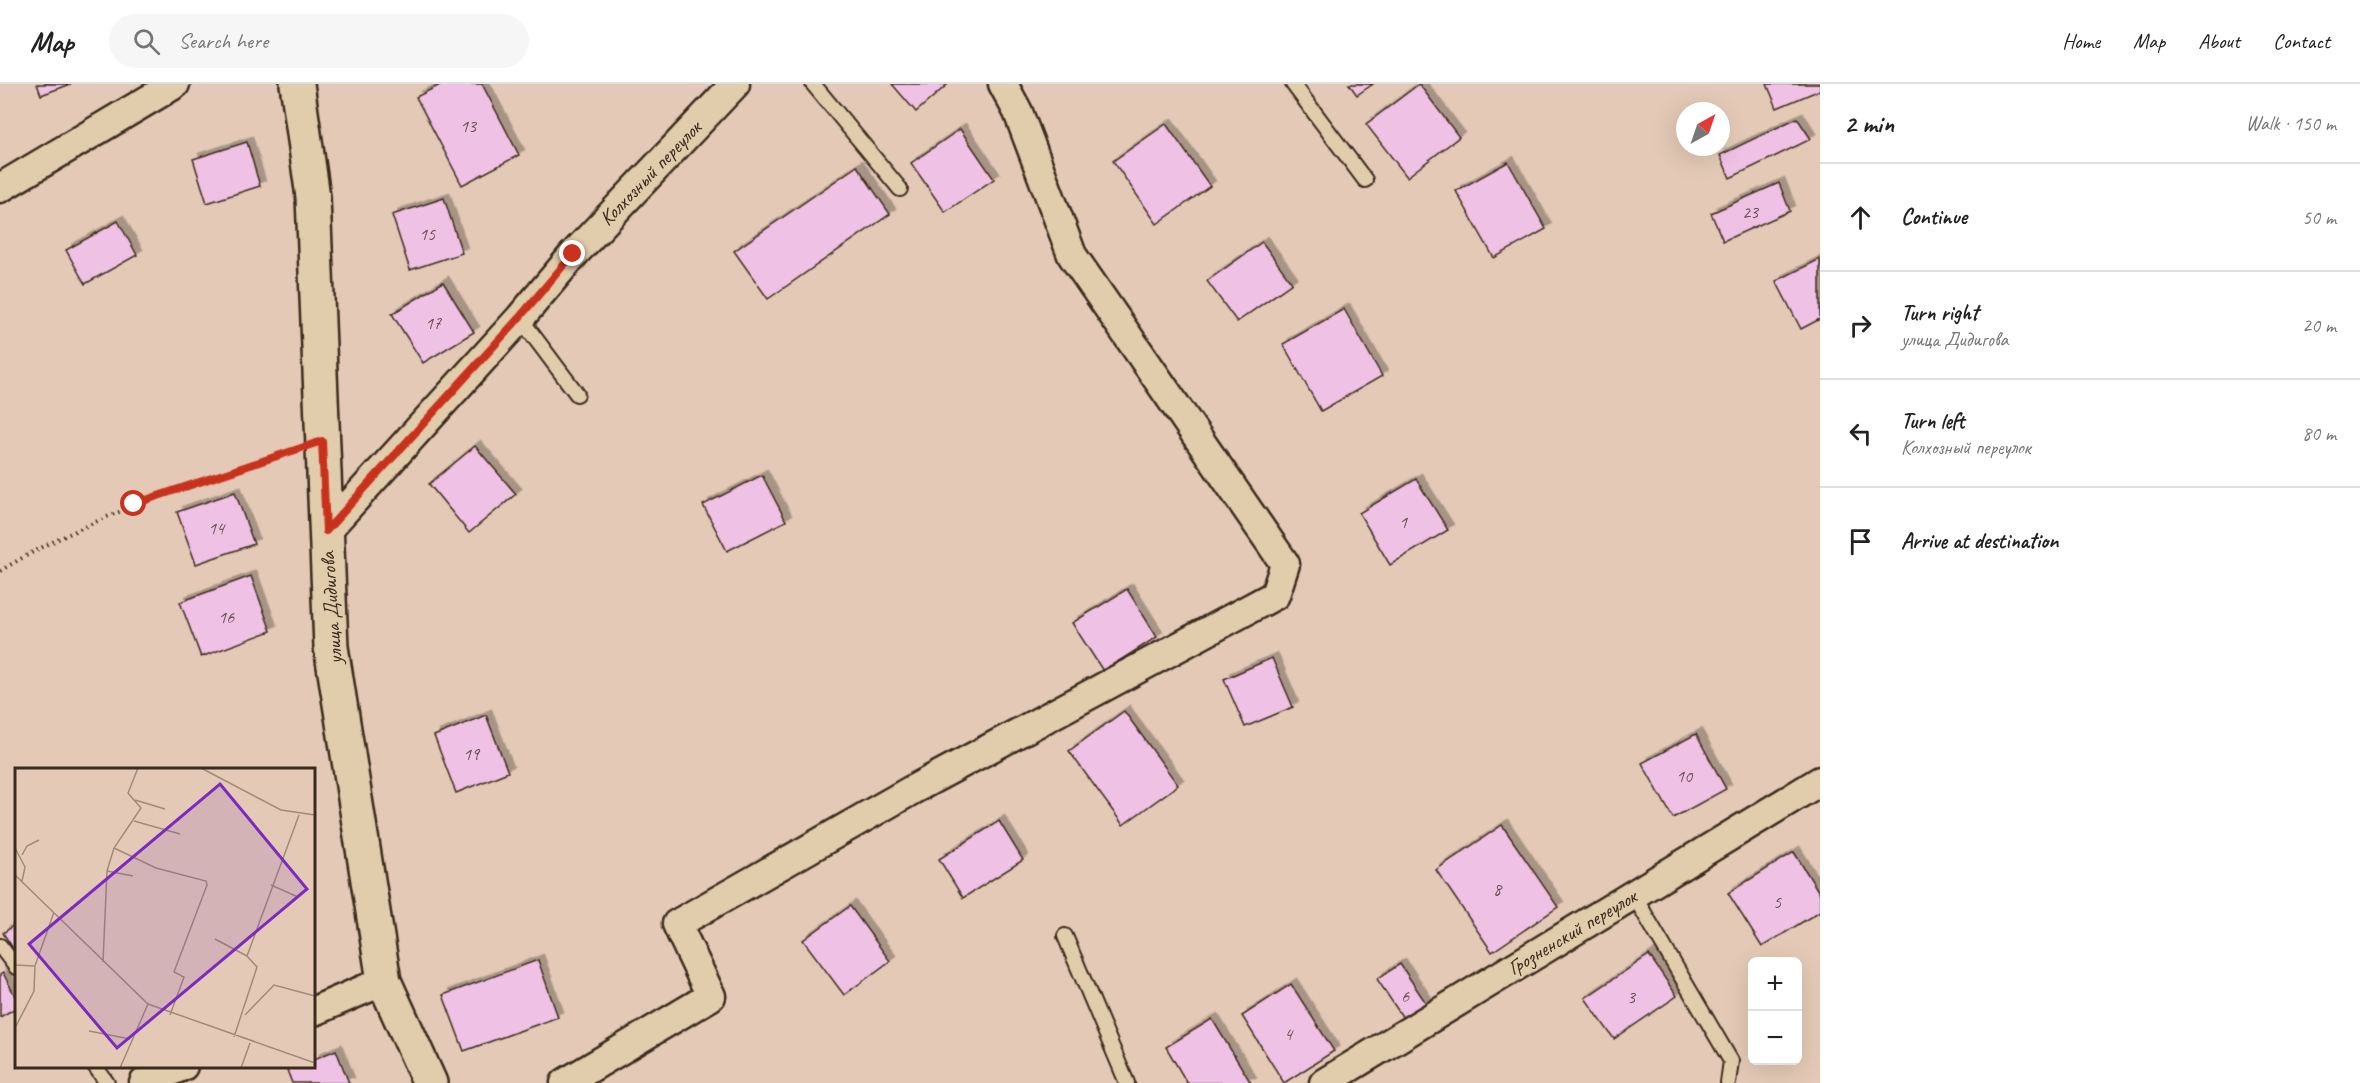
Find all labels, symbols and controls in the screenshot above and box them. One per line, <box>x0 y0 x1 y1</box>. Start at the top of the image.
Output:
search box <box>109 14 529 68</box>
text: Map <box>30 24 73 59</box>
icon: search <box>130 25 163 58</box>
text: Search here <box>178 27 268 55</box>
text: Home <box>2062 28 2100 54</box>
text: Map <box>2133 28 2165 54</box>
text: About <box>2198 28 2240 54</box>
text: Contact <box>2273 28 2330 54</box>
north arrow <box>1676 102 1730 156</box>
text: 2 min <box>1844 107 1894 140</box>
text: Walk · 150 m <box>2246 111 2336 136</box>
street label: Колхозный переулок <box>593 113 708 231</box>
house number: 13 <box>460 115 478 137</box>
house number: 23 <box>1742 201 1760 223</box>
icon: ahead <box>1844 201 1877 234</box>
text: Continue <box>1901 203 1967 231</box>
text: 50 m <box>2302 205 2336 230</box>
house number: 15 <box>419 223 436 245</box>
route end <box>559 240 585 266</box>
text: Turn right <box>1901 299 1978 327</box>
icon: right <box>1844 309 1877 342</box>
house number: 17 <box>425 312 442 334</box>
text: 20 m <box>2302 313 2336 338</box>
text: улица Дидигова <box>1901 327 2008 352</box>
text: Turn left <box>1901 407 1965 435</box>
icon: left <box>1844 417 1877 450</box>
text: 80 m <box>2302 421 2336 446</box>
text: Колхозный переулок <box>1901 435 2031 460</box>
route start <box>120 490 146 516</box>
house number: 1 <box>1399 511 1408 533</box>
house number: 14 <box>208 517 226 539</box>
icon: arrive <box>1844 525 1877 558</box>
text: Arrive at destination <box>1901 527 2058 555</box>
street label: улица Дидигова <box>314 549 348 667</box>
house number: 16 <box>218 606 235 628</box>
house number: 19 <box>463 743 481 765</box>
house number: 10 <box>1676 765 1694 787</box>
inset map <box>15 768 315 1068</box>
house number: 8 <box>1493 878 1503 900</box>
street label: Грозненский переулок <box>1503 882 1643 981</box>
house number: 5 <box>1773 891 1782 913</box>
map controls <box>1748 957 1802 1065</box>
button: + <box>1748 957 1802 1011</box>
house number: 6 <box>1401 985 1410 1007</box>
house number: 3 <box>1627 986 1637 1008</box>
button: − <box>1748 1011 1802 1065</box>
house number: 4 <box>1284 1023 1294 1045</box>

